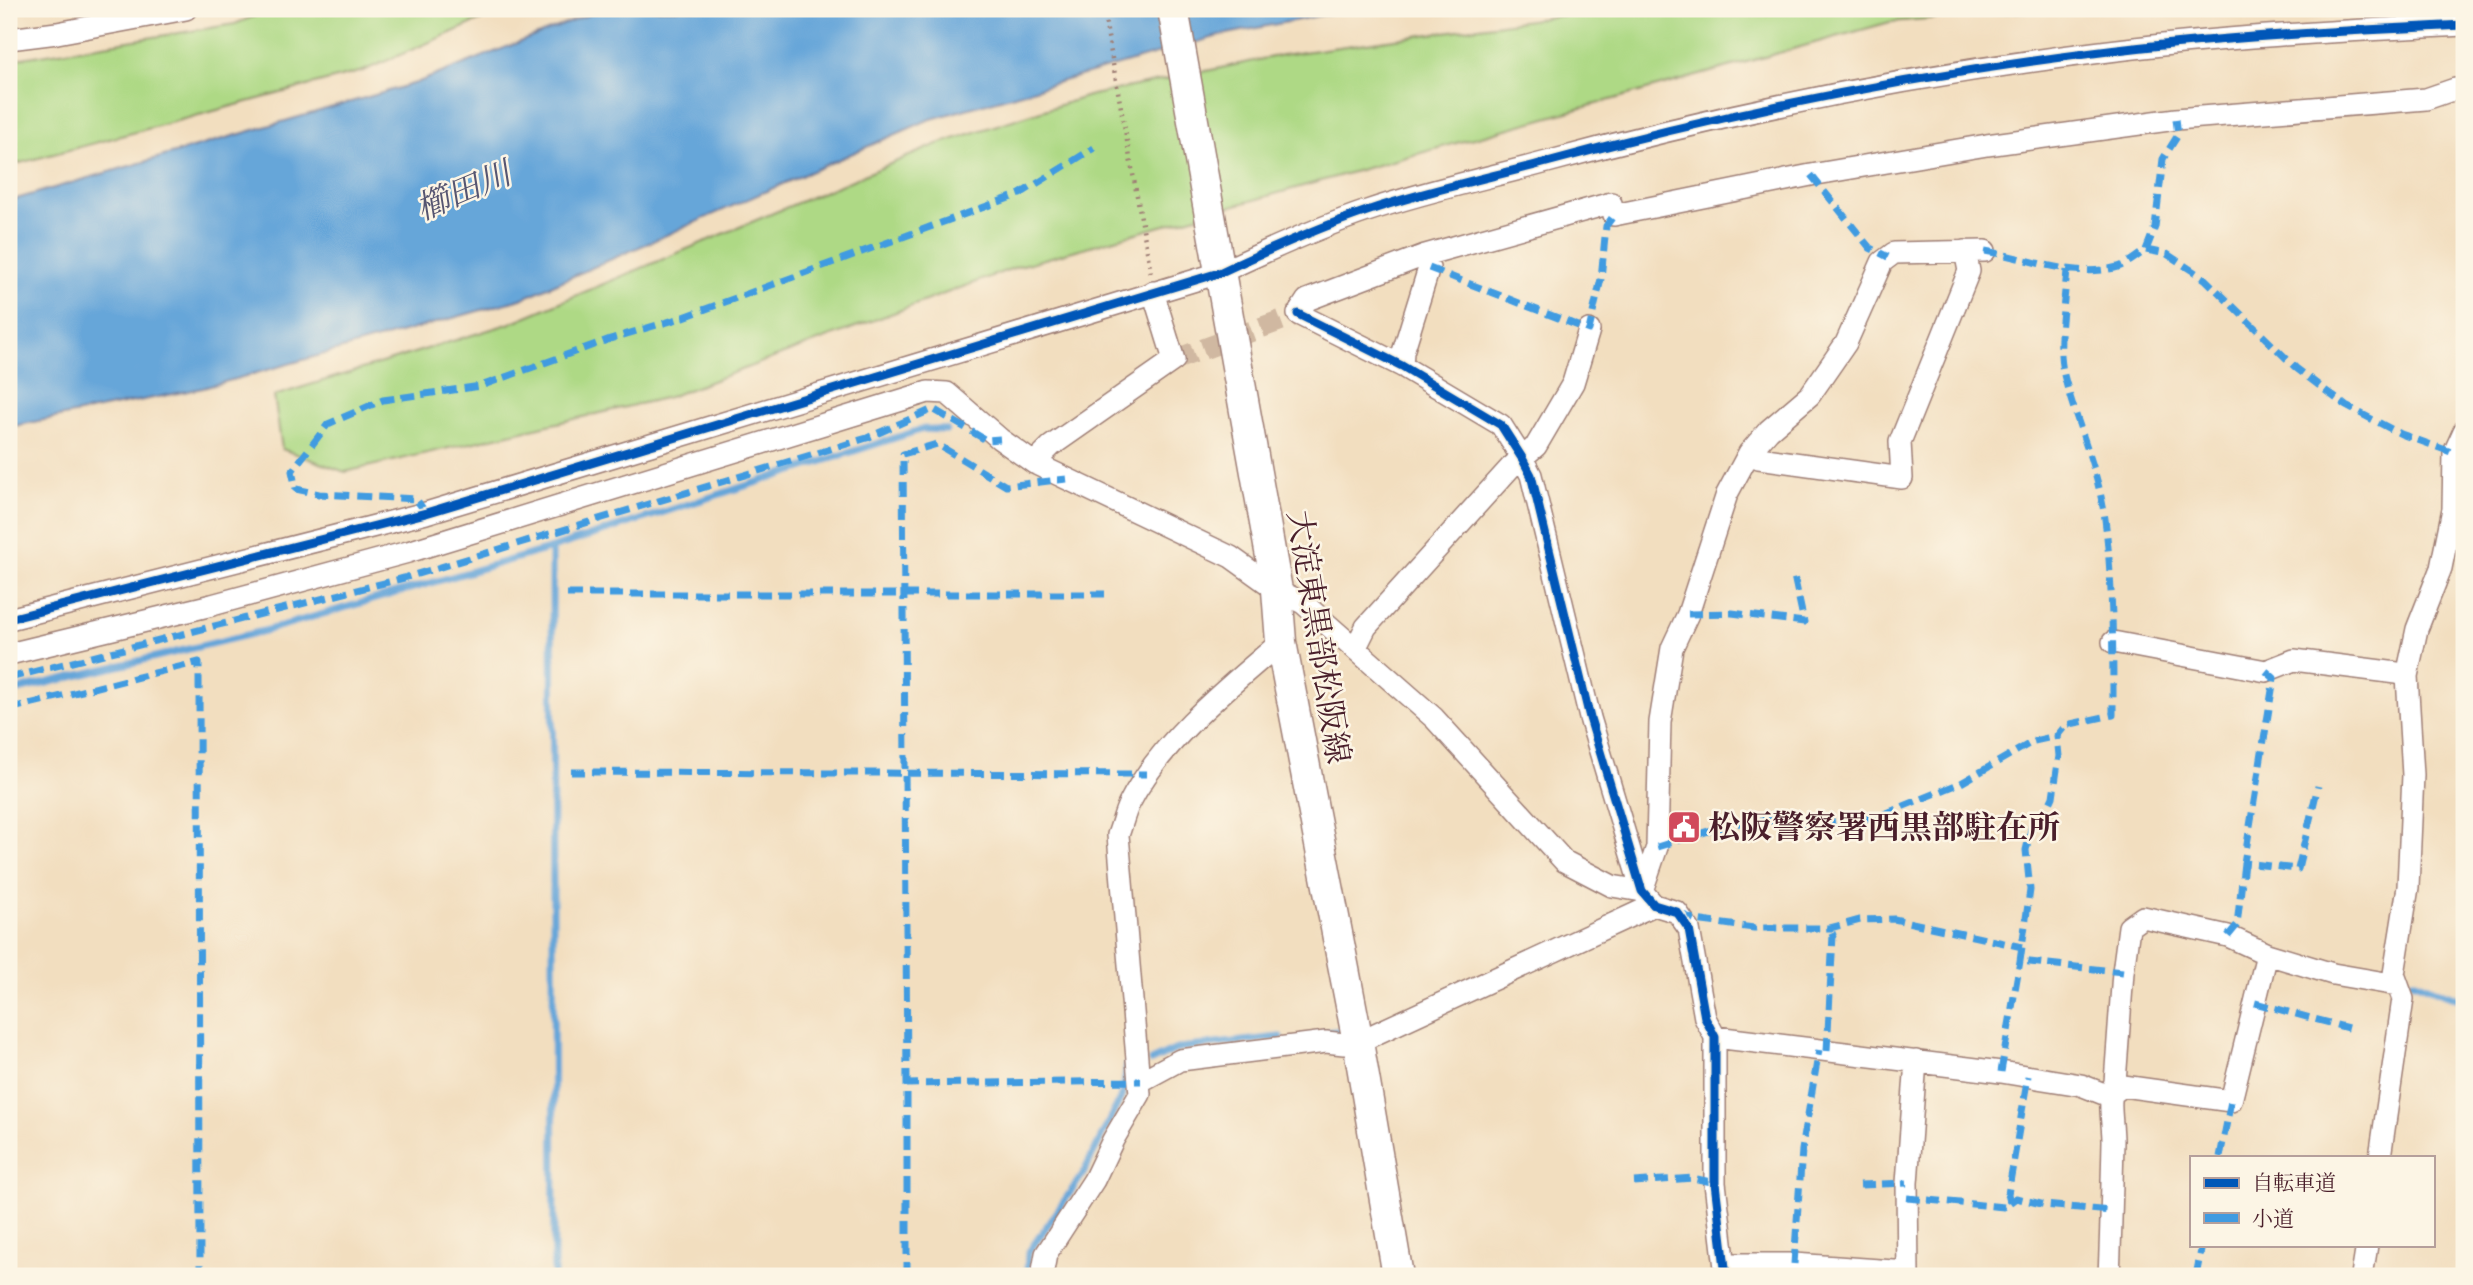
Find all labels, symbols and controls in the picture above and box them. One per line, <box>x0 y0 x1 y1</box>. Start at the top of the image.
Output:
water label: 櫛田川 <box>409 150 520 230</box>
street label: 大淀東黒部松阪線 <box>1278 507 1360 767</box>
place label: 松阪警察署西黒部駐在所 <box>1708 806 2060 848</box>
public building icon: 松阪警察署西黒部駐在所 <box>1665 808 1703 846</box>
legend <box>2190 1156 2434 1246</box>
text: 自転車道 <box>2252 1169 2336 1196</box>
text: 小道 <box>2252 1205 2294 1232</box>

